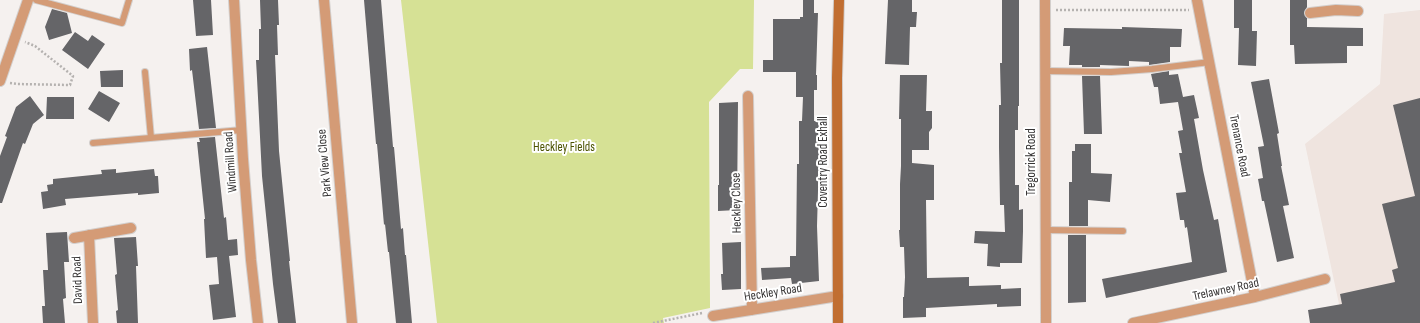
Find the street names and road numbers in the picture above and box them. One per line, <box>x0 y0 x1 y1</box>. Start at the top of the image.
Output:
street label: Trenance Road <box>1225 113 1253 179</box>
street label: Coventry Road Exhall <box>816 116 832 208</box>
street label: Park View Close <box>314 128 336 198</box>
street label: Tregorrick Road <box>1024 128 1040 196</box>
street label: Windmill Road <box>221 131 241 193</box>
street label: Heckley Close <box>729 173 745 233</box>
street label: David Road <box>69 256 87 304</box>
street label: Trelawney Road <box>1192 275 1260 305</box>
street label: Heckley Road <box>743 281 803 305</box>

